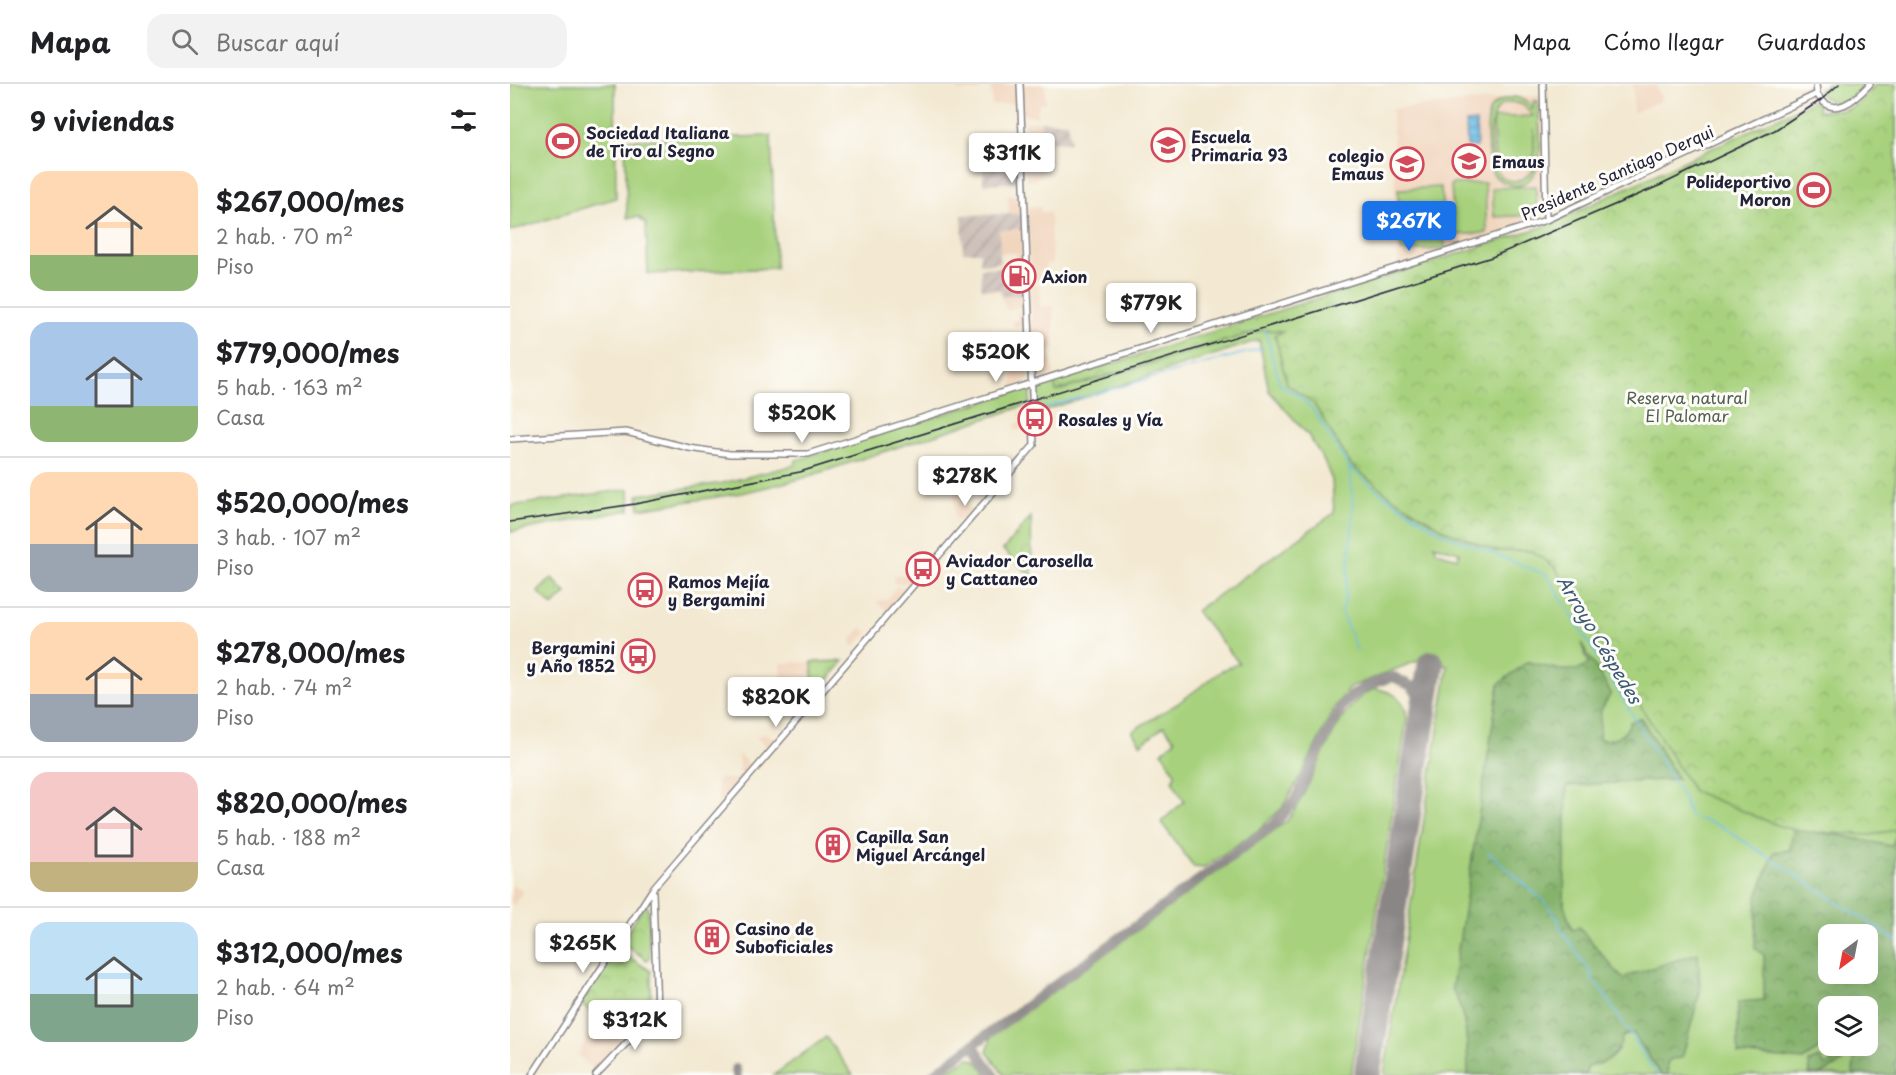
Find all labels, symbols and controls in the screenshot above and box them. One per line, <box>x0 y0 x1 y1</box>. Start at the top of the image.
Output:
search box <box>147 14 567 68</box>
text: Mapa <box>30 20 111 63</box>
icon: search <box>168 25 201 58</box>
text: Buscar aquí <box>216 25 340 58</box>
text: Mapa <box>1513 25 1571 57</box>
text: Cómo llegar <box>1604 25 1724 57</box>
text: Guardados <box>1757 25 1866 57</box>
text: 9 viviendas <box>30 101 175 140</box>
icon: filters <box>447 104 480 137</box>
street label: Presidente Santiago Derqui <box>1517 119 1717 225</box>
place label: Sociedad Italiana de Tiro al Segno <box>586 120 730 162</box>
sports icon: Sociedad Italiana de Tiro al Segno <box>545 123 581 159</box>
place label: Escuela Primaria 93 <box>1191 124 1288 166</box>
school or university icon: Escuela Primaria 93 <box>1150 127 1186 163</box>
pin: $311K <box>970 133 1054 184</box>
text: $311K <box>983 137 1041 167</box>
place label: colegio Emaus <box>1328 143 1384 185</box>
school or university icon: Emaus <box>1451 143 1487 179</box>
school or university icon: colegio Emaus <box>1389 146 1425 182</box>
place label: Emaus <box>1492 149 1545 173</box>
place label: Polideportivo Moron <box>1686 169 1791 211</box>
sports icon: Polideportivo Moron <box>1796 172 1832 208</box>
text: $267,000/mes <box>216 182 404 221</box>
icon: home <box>78 195 150 267</box>
pin: $267K <box>1367 201 1451 252</box>
text: $267K <box>1376 205 1442 235</box>
text: 2 hab. · 70 m² <box>216 221 353 251</box>
text: Piso <box>216 251 254 281</box>
fuel station icon: Axion <box>1001 258 1037 294</box>
place label: Axion <box>1042 264 1088 288</box>
pin: $779K <box>1109 283 1193 334</box>
text: $779K <box>1120 287 1182 317</box>
pin: $520K <box>954 332 1038 383</box>
text: $779,000/mes <box>216 333 399 372</box>
text: $520K <box>962 336 1030 366</box>
icon: home <box>78 346 150 418</box>
text: 5 hab. · 163 m² <box>216 372 363 402</box>
park label: Reserva natural El Palomar <box>1626 385 1748 427</box>
pin: $520K <box>760 393 844 444</box>
text: $520K <box>768 397 836 427</box>
bus stop icon: Rosales y Vía <box>1017 401 1053 437</box>
text: Casa <box>216 402 265 432</box>
place label: Rosales y Vía <box>1058 407 1163 431</box>
pin: $278K <box>923 456 1007 507</box>
text: $278K <box>932 460 998 490</box>
text: $520,000/mes <box>216 483 409 522</box>
icon: home <box>78 496 150 568</box>
text: 3 hab. · 107 m² <box>216 522 361 552</box>
place label: Aviador Carosella y Cattaneo <box>946 548 1094 590</box>
bus stop icon: Aviador Carosella y Cattaneo <box>905 551 941 587</box>
text: Piso <box>216 552 254 582</box>
place label: Ramos Mejía y Bergamini <box>668 569 770 611</box>
water label: Arroyo Céspedes <box>1551 570 1650 710</box>
bus stop icon: Ramos Mejía y Bergamini <box>627 572 663 608</box>
text: $278,000/mes <box>216 633 405 672</box>
place label: Bergamini y Año 1852 <box>526 635 615 677</box>
bus stop icon: Bergamini y Año 1852 <box>620 638 656 674</box>
icon: home <box>78 646 150 718</box>
text: 2 hab. · 74 m² <box>216 672 352 702</box>
pin: $820K <box>734 677 818 728</box>
text: $820K <box>742 681 810 711</box>
text: Piso <box>216 702 254 732</box>
text: $820,000/mes <box>216 783 408 822</box>
icon: home <box>78 796 150 868</box>
text: 5 hab. · 188 m² <box>216 822 361 852</box>
place label: Capilla San Miguel Arcángel <box>856 824 985 866</box>
building icon: Capilla San Miguel Arcángel <box>815 827 851 863</box>
text: Casa <box>216 852 265 882</box>
place label: Casino de Suboficiales <box>735 916 834 958</box>
building icon: Casino de Suboficiales <box>694 919 730 955</box>
pin: $265K <box>541 923 625 974</box>
north arrow <box>1818 924 1878 984</box>
map controls <box>1818 924 1878 1056</box>
text: $265K <box>549 927 617 957</box>
text: $312,000/mes <box>216 933 403 972</box>
icon: home <box>78 946 150 1018</box>
text: 2 hab. · 64 m² <box>216 972 355 1002</box>
button: layers <box>1818 996 1878 1056</box>
pin: $312K <box>593 1000 677 1051</box>
text: Piso <box>216 1002 254 1032</box>
text: $312K <box>602 1004 668 1034</box>

